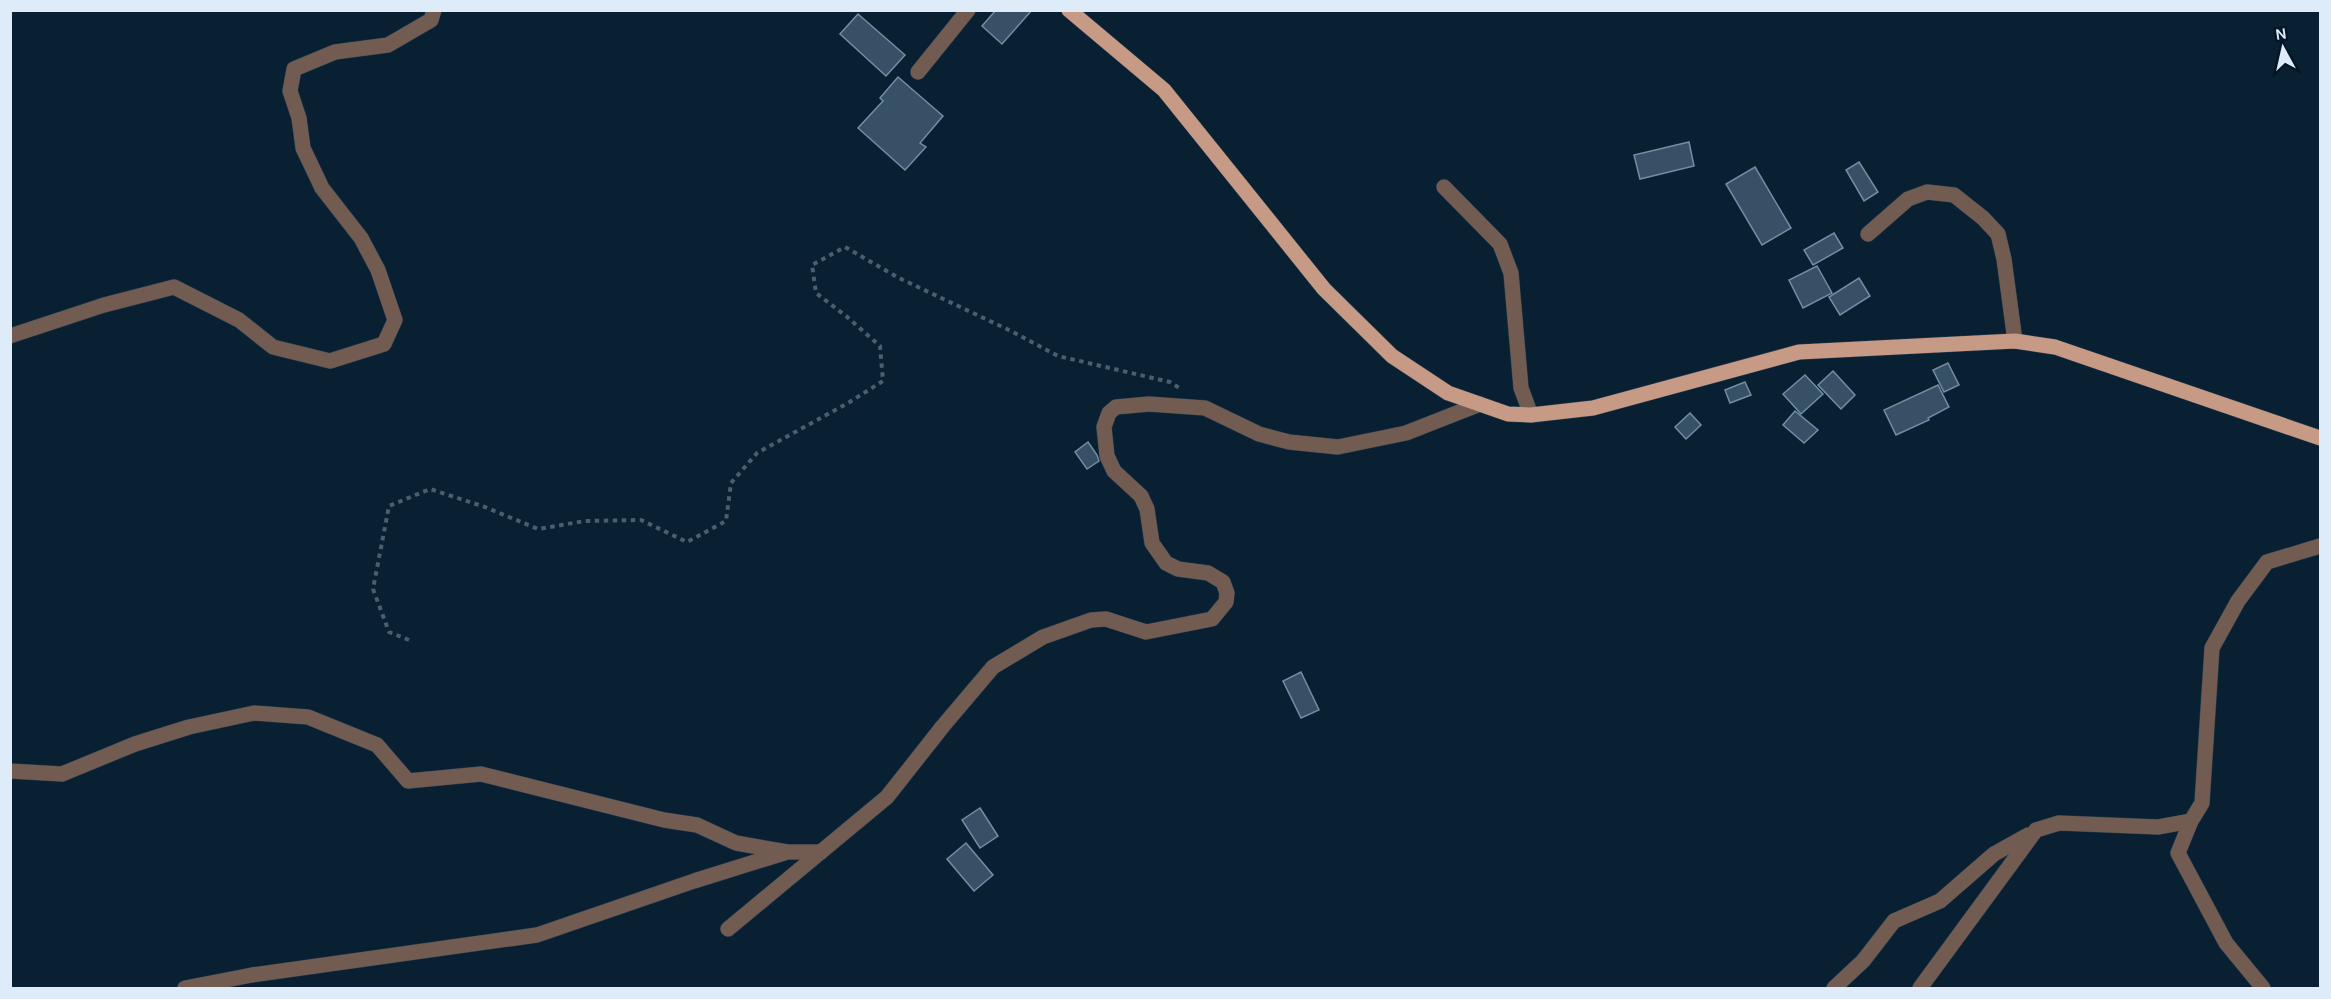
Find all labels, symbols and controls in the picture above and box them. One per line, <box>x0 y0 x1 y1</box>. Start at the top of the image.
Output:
north arrow <box>2253 18 2313 78</box>
text: N <box>2274 23 2288 44</box>

